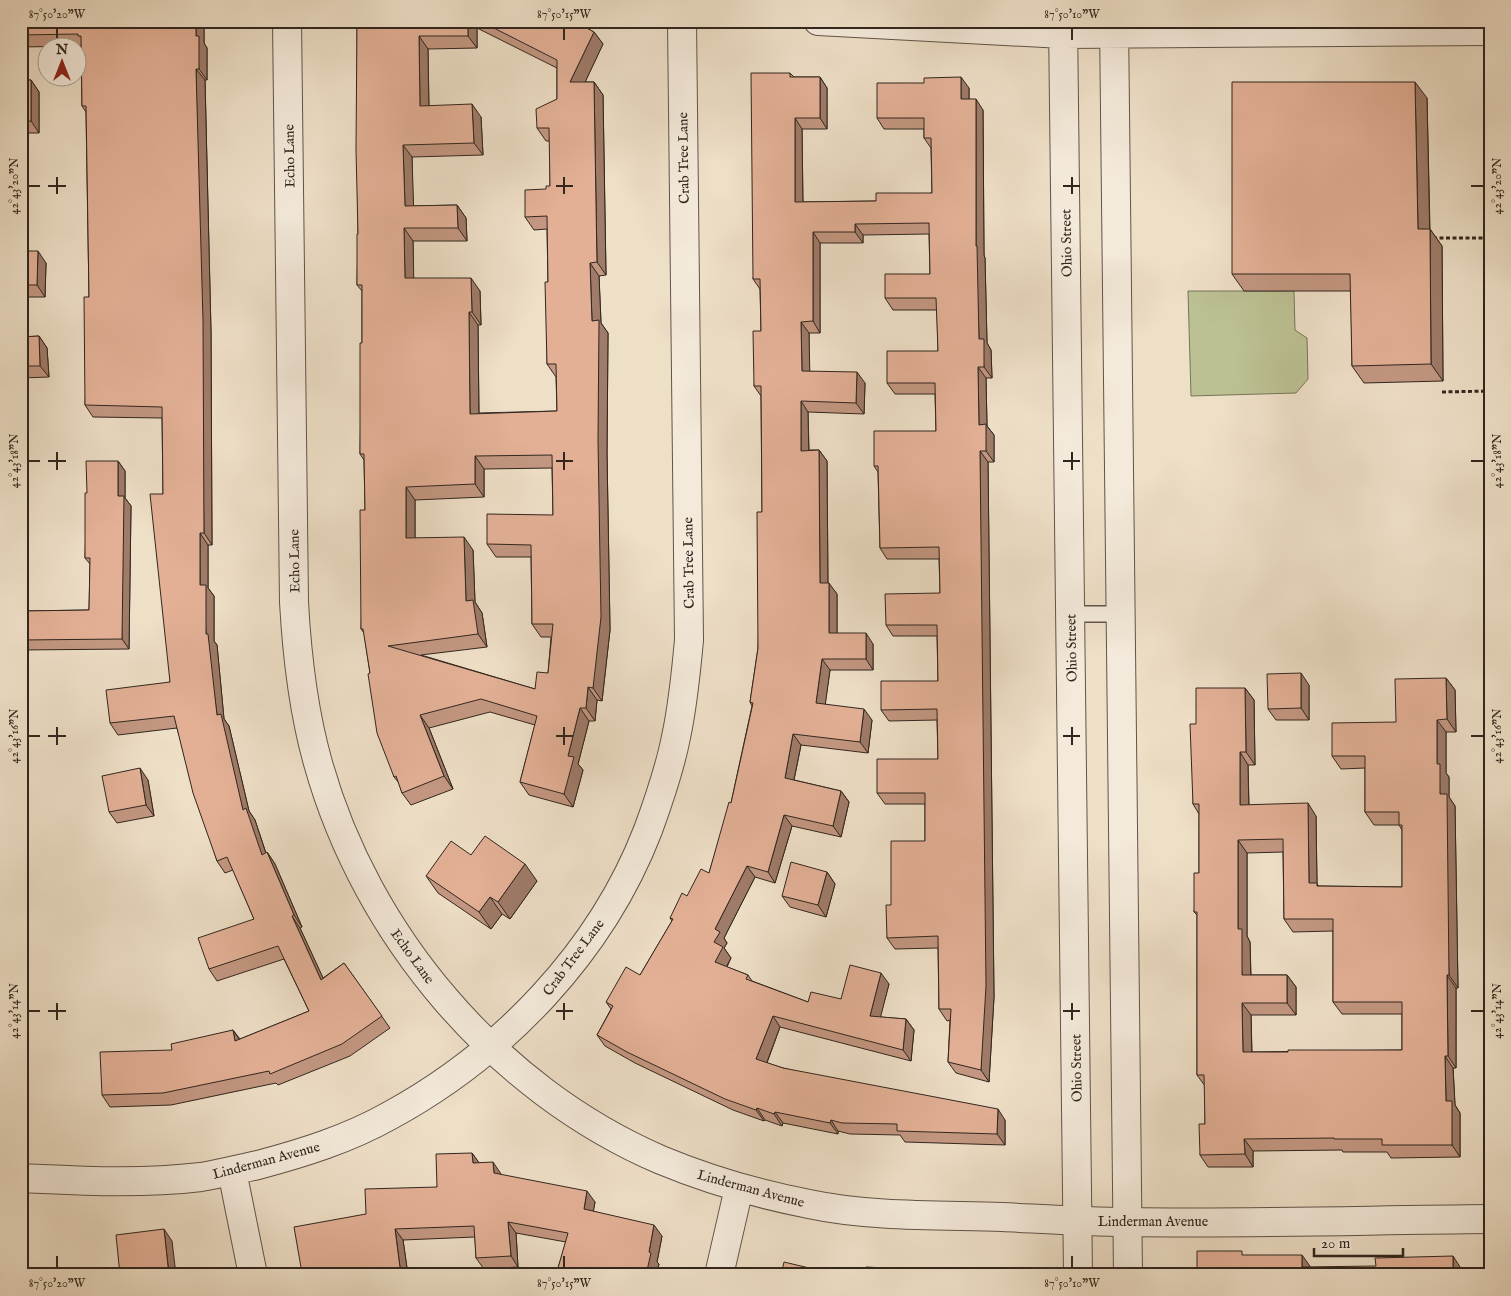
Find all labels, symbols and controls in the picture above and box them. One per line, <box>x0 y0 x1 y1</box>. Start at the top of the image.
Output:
text: 87°50'20"W <box>29 7 86 22</box>
text: 87°50'15"W <box>537 7 591 22</box>
text: 87°50'10"W <box>1044 7 1100 22</box>
north arrow <box>38 38 88 88</box>
text: N <box>55 41 68 59</box>
street label: Crab Tree Lane <box>674 111 694 204</box>
street label: Echo Lane <box>280 123 300 188</box>
text: 42°43'20"N <box>7 157 22 214</box>
text: 42°43'20"N <box>1490 157 1505 214</box>
street label: Ohio Street <box>1057 209 1077 277</box>
text: 42°43'18"N <box>7 433 22 488</box>
text: 42°43'18"N <box>1490 433 1505 488</box>
street label: Crab Tree Lane <box>679 516 699 609</box>
street label: Echo Lane <box>285 528 305 593</box>
street label: Ohio Street <box>1062 614 1082 682</box>
text: 42°43'16"N <box>7 708 22 763</box>
text: 42°43'16"N <box>1490 708 1505 763</box>
street label: Crab Tree Lane <box>539 915 609 1000</box>
street label: Echo Lane <box>386 926 438 988</box>
text: 42°43'14"N <box>7 983 22 1039</box>
text: 42°43'14"N <box>1490 983 1505 1039</box>
street label: Ohio Street <box>1067 1034 1087 1102</box>
street label: Linderman Avenue <box>211 1138 322 1184</box>
street label: Linderman Avenue <box>695 1166 807 1212</box>
street label: Linderman Avenue <box>1098 1213 1209 1231</box>
scale bar <box>1314 1226 1402 1258</box>
text: 20 m <box>1321 1234 1351 1253</box>
text: 87°50'20"W <box>29 1276 86 1291</box>
text: 87°50'15"W <box>537 1276 591 1291</box>
text: 87°50'10"W <box>1044 1276 1100 1291</box>

